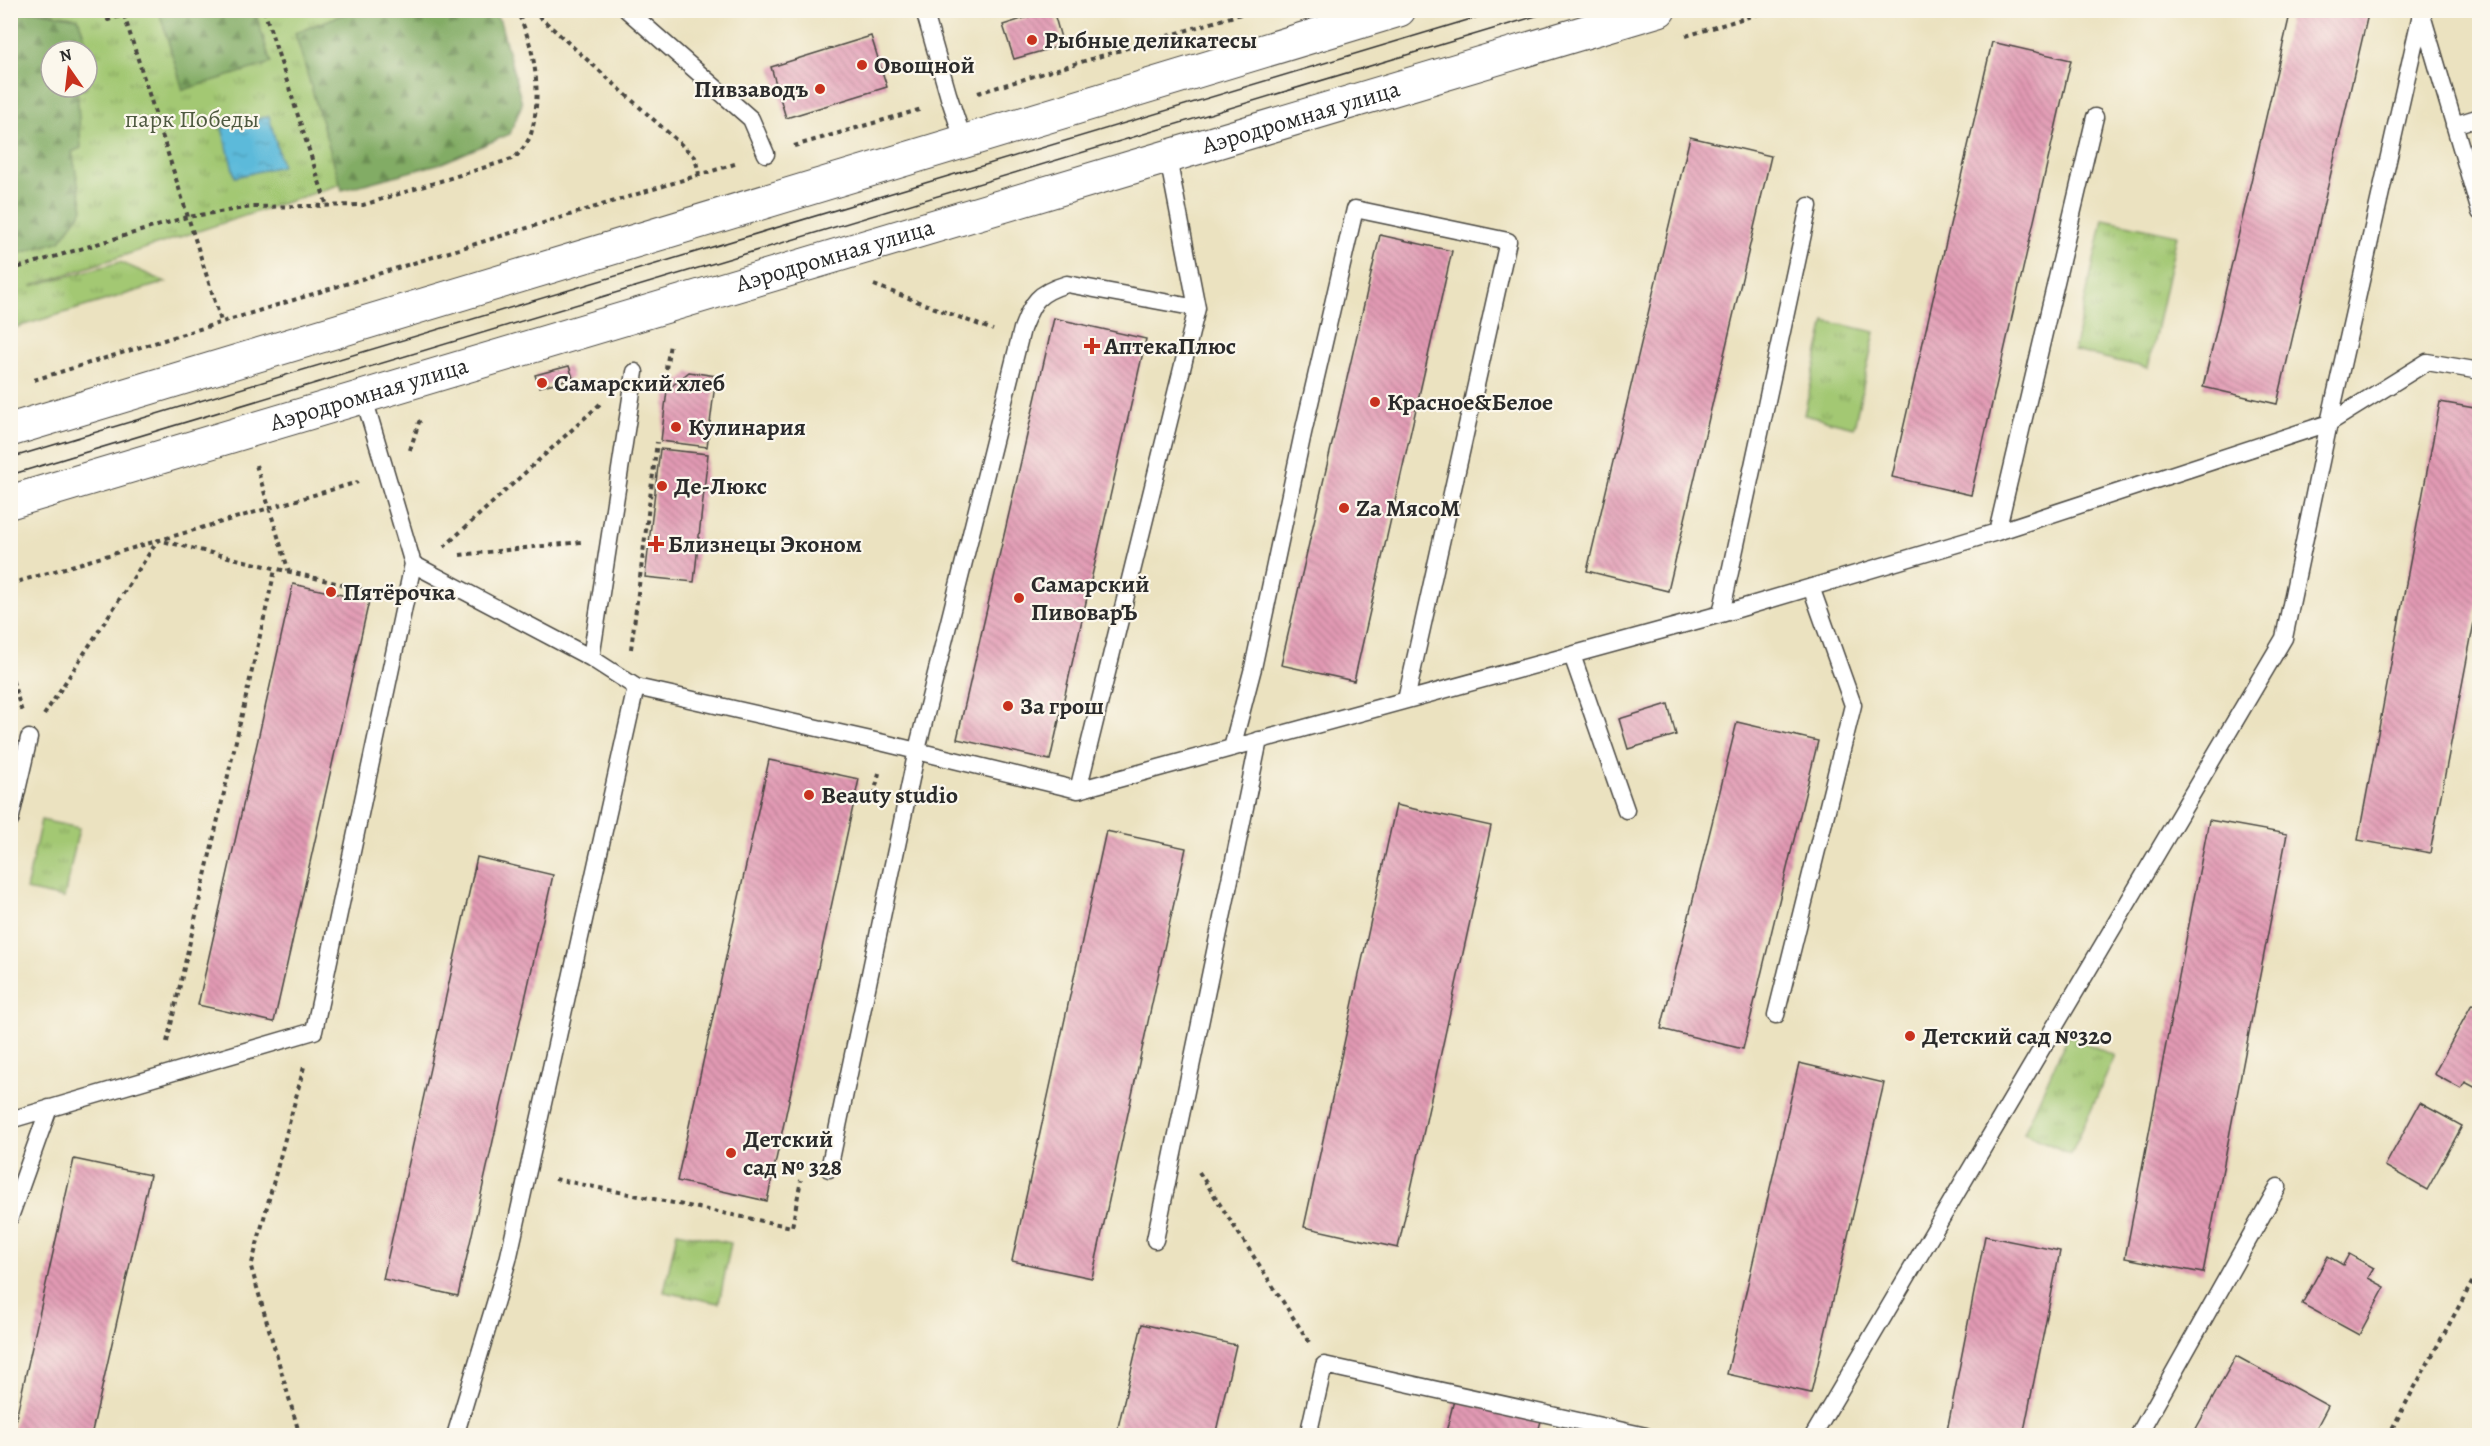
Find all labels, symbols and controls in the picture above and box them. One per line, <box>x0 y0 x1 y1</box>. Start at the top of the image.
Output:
place label: Рыбные деликатесы <box>1044 24 1257 56</box>
marker: Рыбные деликатесы <box>1025 33 1039 47</box>
north arrow <box>39 39 99 99</box>
text: N <box>57 43 74 67</box>
place label: Овощной <box>874 49 975 81</box>
marker: Овощной <box>855 58 869 72</box>
street label: Аэродромная улица <box>1197 72 1404 162</box>
place label: Пивзаводъ <box>694 73 808 105</box>
marker: Пивзаводъ <box>813 82 827 96</box>
park label: парк Победы <box>125 103 259 135</box>
street label: Аэродромная улица <box>731 211 938 300</box>
place label: АптекаПлюс <box>1103 330 1236 362</box>
marker: АптекаПлюс <box>1085 339 1099 353</box>
street label: Аэродромная улица <box>265 349 472 439</box>
place label: Самарский хлеб <box>554 367 725 399</box>
marker: Самарский хлеб <box>535 376 549 390</box>
place label: Красное&Белое <box>1387 386 1553 418</box>
marker: Красное&Белое <box>1368 395 1382 409</box>
place label: Кулинария <box>688 411 806 443</box>
marker: Кулинария <box>669 420 683 434</box>
place label: Де-Люкс <box>674 470 767 502</box>
marker: Де-Люкс <box>655 479 669 493</box>
place label: Za МясоМ <box>1356 492 1460 524</box>
marker: Za МясоМ <box>1337 501 1351 515</box>
place label: Близнецы Эконом <box>668 528 862 560</box>
marker: Близнецы Эконом <box>649 537 663 551</box>
place label: Самарский ПивоварЪ <box>1031 568 1149 628</box>
place label: Пятёрочка <box>343 576 456 608</box>
marker: Пятёрочка <box>324 585 338 599</box>
marker: Самарский ПивоварЪ <box>1012 591 1026 605</box>
place label: За грош <box>1020 690 1104 722</box>
marker: За грош <box>1001 699 1015 713</box>
place label: Beauty studio <box>821 779 958 811</box>
marker: Beauty studio <box>802 788 816 802</box>
place label: Детский сад №320 <box>1922 1020 2112 1052</box>
marker: Детский сад №320 <box>1903 1029 1917 1043</box>
place label: Детский сад № 328 <box>743 1123 842 1183</box>
marker: Детский сад № 328 <box>724 1146 738 1160</box>

